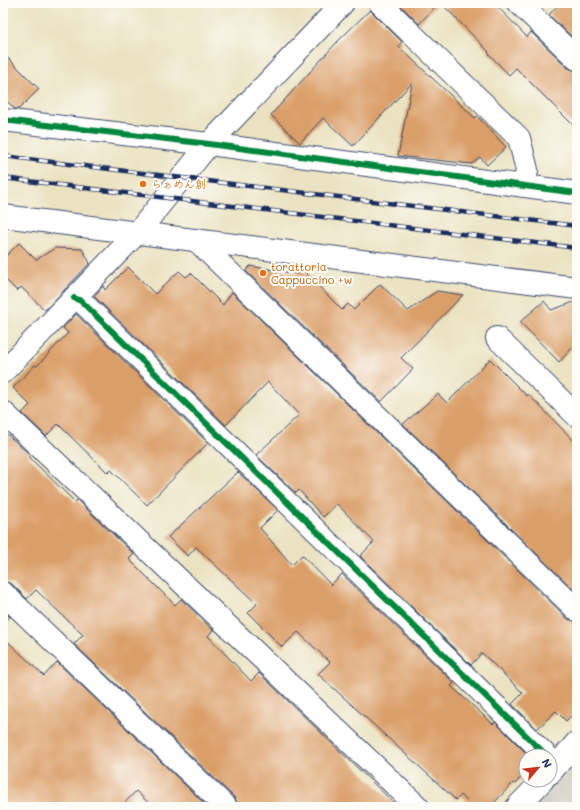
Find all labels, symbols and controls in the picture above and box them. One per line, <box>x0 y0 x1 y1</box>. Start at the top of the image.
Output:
place label: らぁめん創 <box>151 176 206 191</box>
marker: らぁめん創 <box>138 179 148 189</box>
place label: torattoria Cappuccino +w <box>271 259 352 287</box>
marker: torattoria Cappuccino +w <box>258 268 268 278</box>
north arrow <box>518 748 558 788</box>
text: N <box>539 756 556 770</box>

